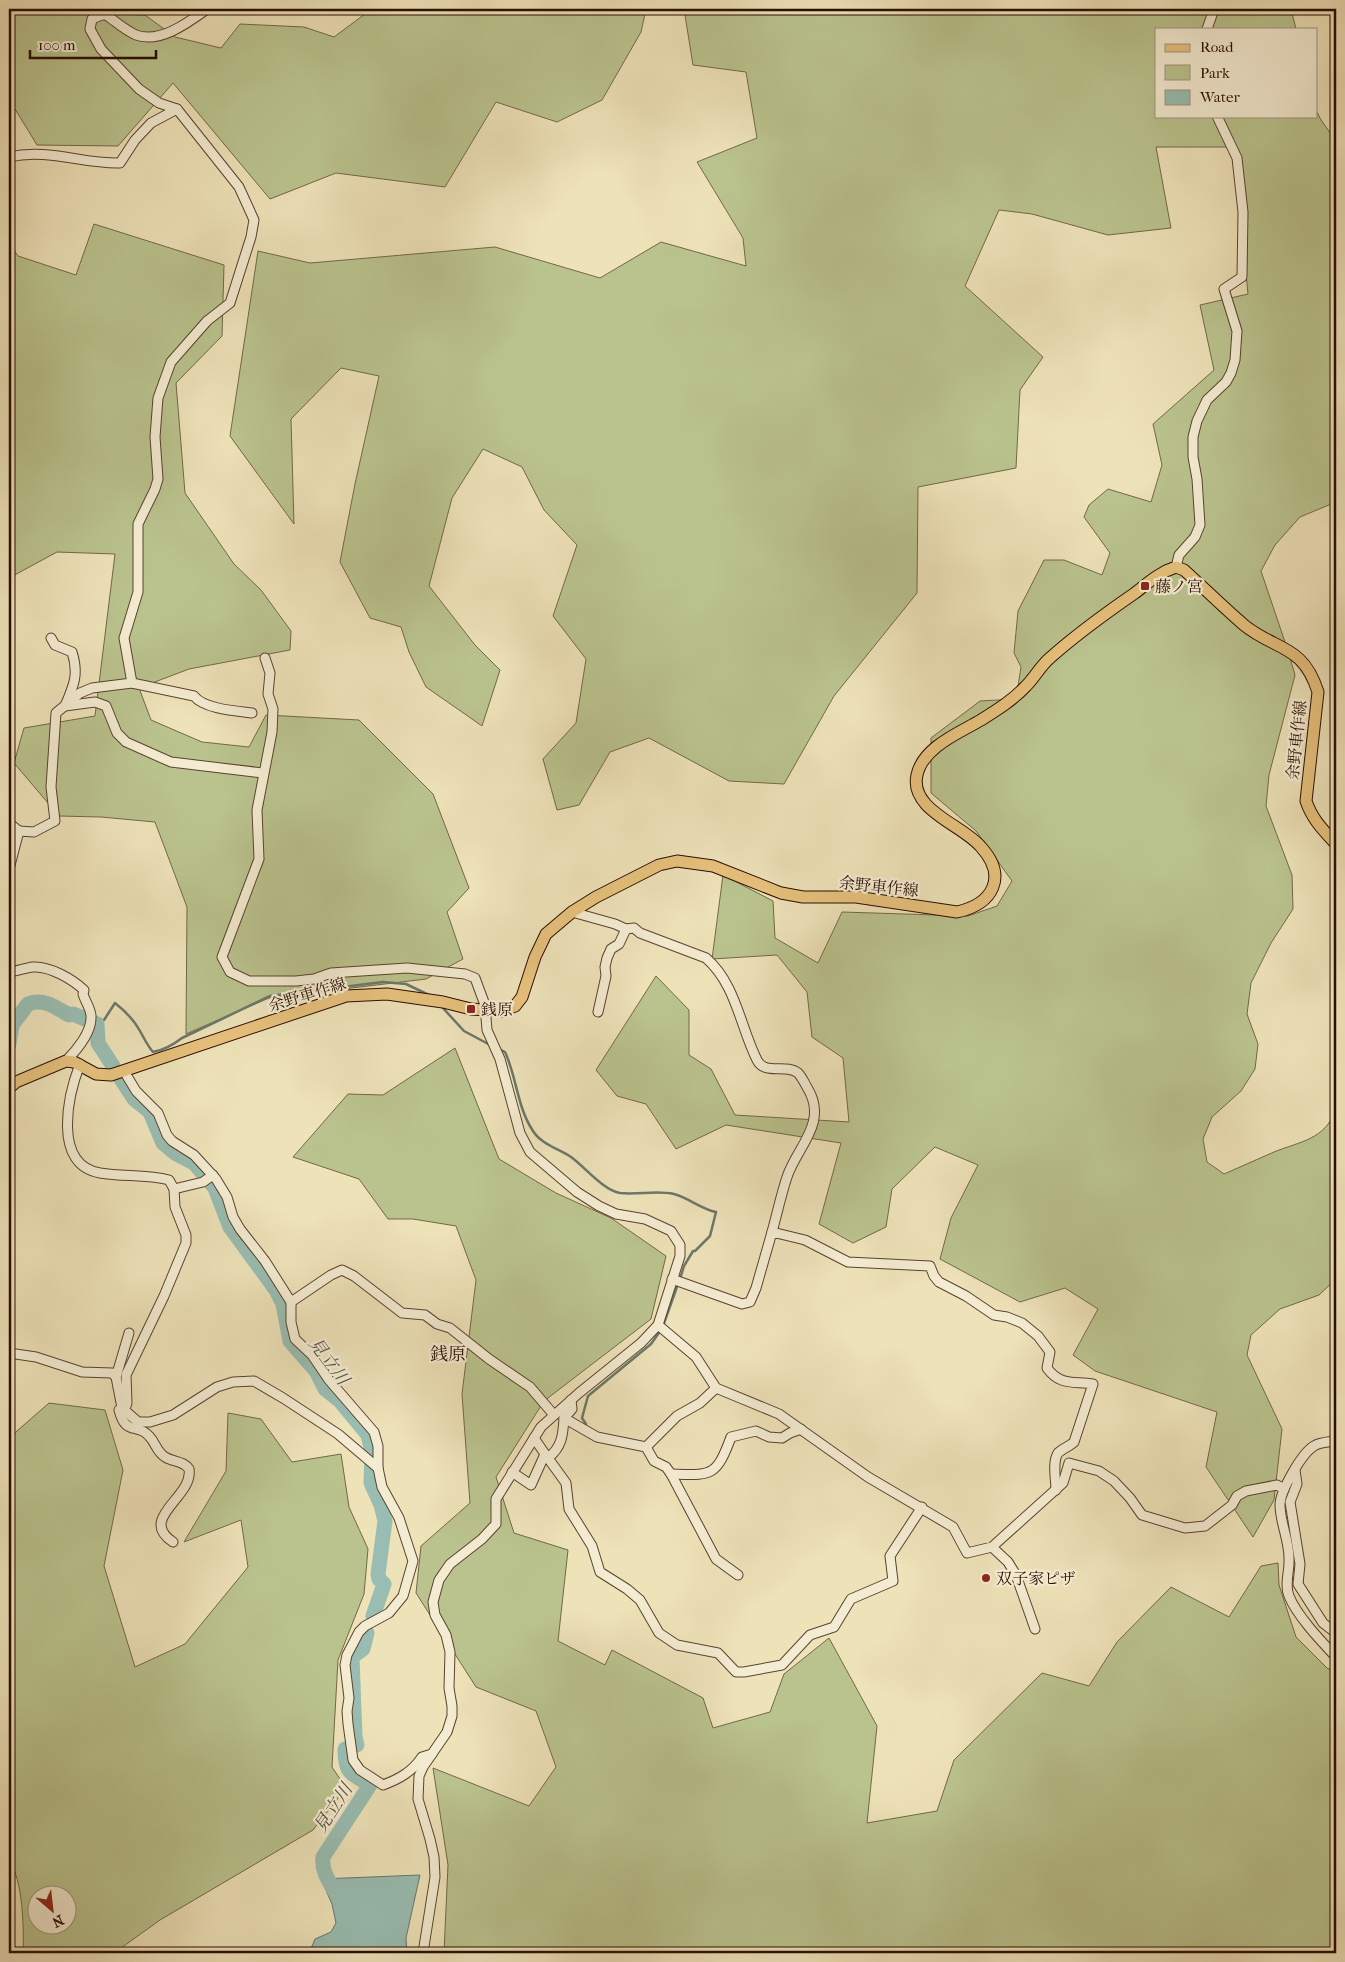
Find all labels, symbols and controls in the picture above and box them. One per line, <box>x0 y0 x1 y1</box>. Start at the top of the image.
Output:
scale bar <box>30 28 156 60</box>
legend <box>1155 28 1318 118</box>
text: 100 m <box>38 36 76 54</box>
text: Road <box>1200 38 1234 56</box>
text: Park <box>1200 64 1230 82</box>
text: Water <box>1199 88 1240 106</box>
place label: 藤ノ宮 <box>1155 577 1203 596</box>
marker: 藤ノ宮 <box>1139 580 1151 592</box>
street label: 余野車作線 <box>1283 699 1310 781</box>
street label: 余野車作線 <box>838 873 920 900</box>
street label: 余野車作線 <box>266 974 348 1015</box>
place label: 銭原 <box>480 1000 513 1019</box>
marker: 銭原 <box>465 1003 477 1015</box>
water label: 見立川 <box>304 1333 354 1391</box>
district label: 銭原 <box>430 1344 466 1365</box>
place label: 双子家ピザ <box>996 1569 1076 1588</box>
marker: 双子家ピザ <box>980 1572 992 1584</box>
water label: 見立川 <box>310 1778 358 1837</box>
north arrow <box>28 1884 78 1934</box>
text: N <box>49 1911 67 1931</box>

